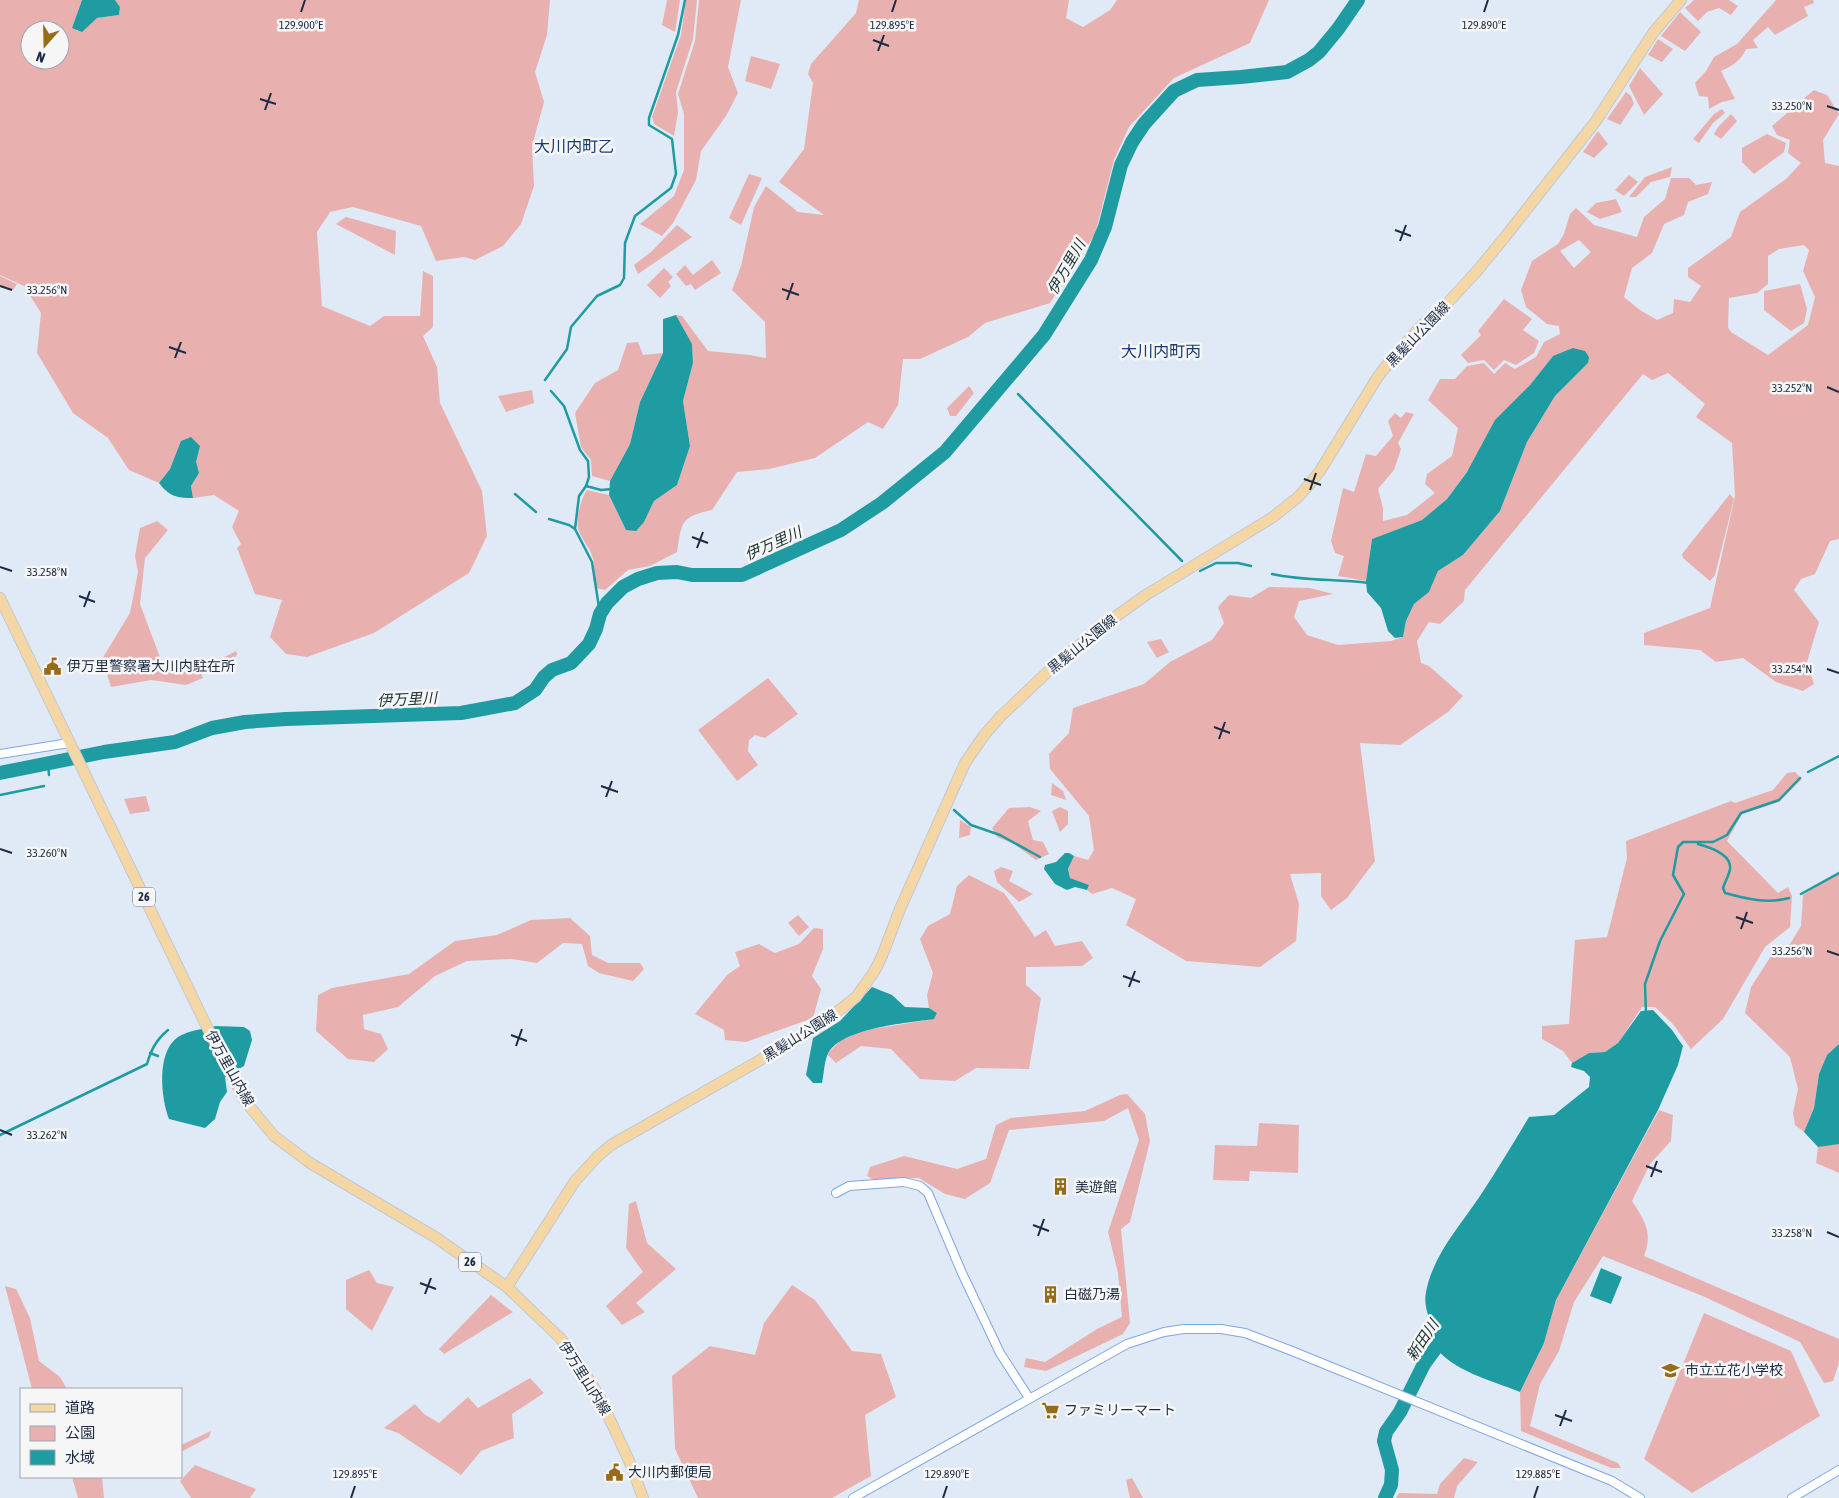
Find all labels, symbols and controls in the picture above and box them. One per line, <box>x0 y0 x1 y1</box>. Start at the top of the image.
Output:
text: 129.900°E <box>279 18 323 32</box>
text: 129.895°E <box>870 18 914 32</box>
text: 129.890°E <box>1462 18 1506 32</box>
north arrow <box>20 20 70 70</box>
text: N <box>34 48 47 66</box>
text: 33.250°N <box>1772 99 1812 113</box>
district label: 大川内町乙 <box>534 137 614 155</box>
water label: 伊万里川 <box>1044 235 1089 297</box>
text: 33.256°N <box>27 283 67 297</box>
street label: 黒髪山公園線 <box>1383 298 1453 370</box>
district label: 大川内町丙 <box>1121 342 1201 360</box>
text: 33.252°N <box>1772 381 1812 395</box>
water label: 伊万里川 <box>742 522 806 563</box>
text: 33.258°N <box>27 565 67 579</box>
street label: 黒髪山公園線 <box>1044 611 1120 677</box>
public building icon: 伊万里警察署大川内駐在所 <box>43 656 63 676</box>
place label: 伊万里警察署大川内駐在所 <box>67 658 235 674</box>
text: 33.254°N <box>1772 662 1812 676</box>
water label: 伊万里川 <box>377 689 439 709</box>
text: 33.260°N <box>27 846 67 860</box>
road number: 26 <box>133 888 155 906</box>
text: 33.256°N <box>1772 944 1812 958</box>
street label: 黒髪山公園線 <box>760 1006 840 1064</box>
street label: 伊万里山内線 <box>203 1027 257 1109</box>
text: 33.262°N <box>27 1128 67 1142</box>
building icon: 美遊館 <box>1051 1177 1071 1197</box>
place label: 美遊館 <box>1075 1179 1117 1195</box>
text: 33.258°N <box>1772 1226 1812 1240</box>
road number: 26 <box>459 1252 481 1272</box>
building icon: 白磁乃湯 <box>1040 1284 1060 1304</box>
place label: 白磁乃湯 <box>1064 1286 1120 1302</box>
water label: 新田川 <box>1402 1315 1443 1363</box>
street label: 伊万里山内線 <box>556 1338 614 1418</box>
school or university icon: 市立立花小学校 <box>1661 1360 1681 1380</box>
place label: 市立立花小学校 <box>1685 1362 1783 1378</box>
legend <box>20 1388 182 1478</box>
text: 道路 <box>65 1399 95 1416</box>
supermarket icon: ファミリーマート <box>1040 1400 1060 1420</box>
place label: ファミリーマート <box>1064 1402 1176 1418</box>
text: 公園 <box>65 1424 95 1441</box>
text: 水域 <box>65 1449 95 1466</box>
public building icon: 大川内郵便局 <box>604 1462 624 1482</box>
place label: 大川内郵便局 <box>628 1464 712 1480</box>
text: 129.895°E <box>333 1467 377 1481</box>
text: 129.890°E <box>925 1467 969 1481</box>
text: 129.885°E <box>1516 1467 1560 1481</box>

